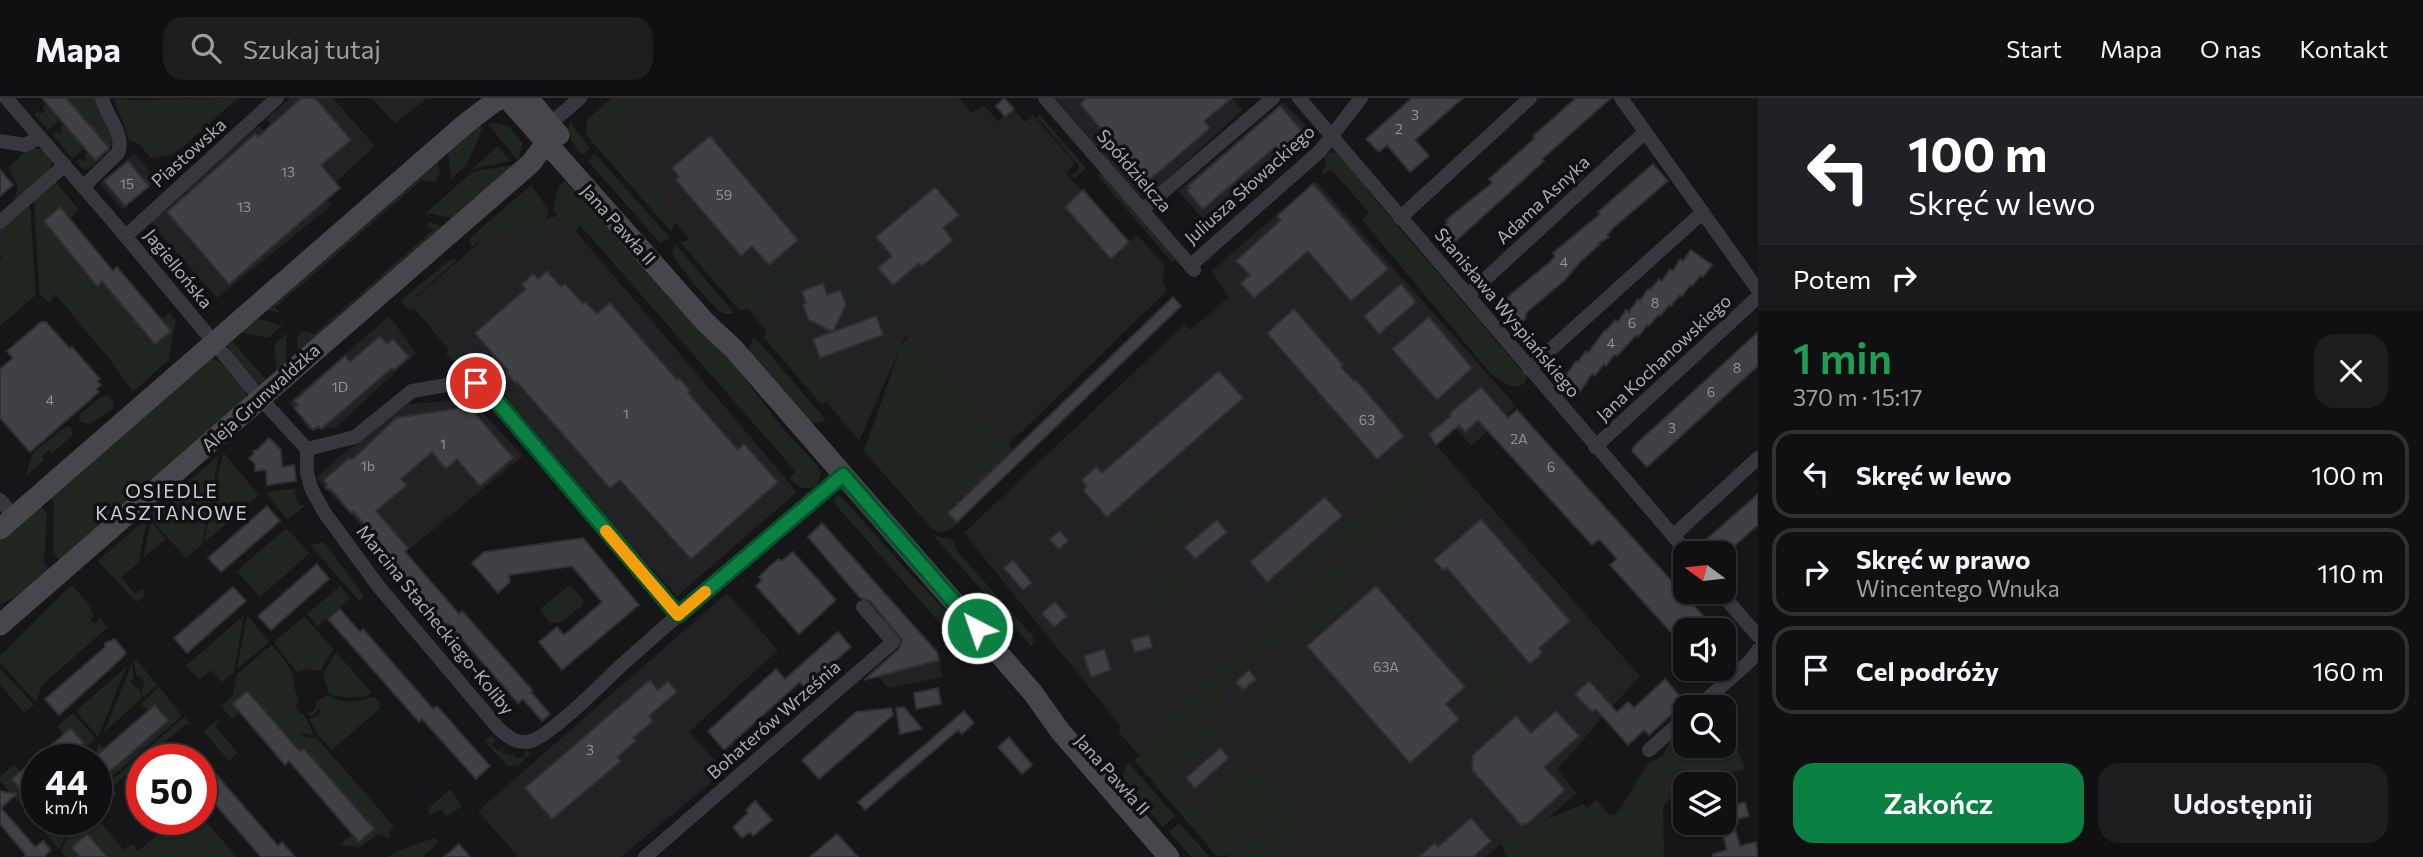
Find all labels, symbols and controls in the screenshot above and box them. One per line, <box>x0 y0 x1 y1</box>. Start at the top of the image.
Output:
search box <box>163 17 653 80</box>
text: Mapa <box>35 28 121 69</box>
icon: search <box>187 29 225 67</box>
text: Szukaj tutaj <box>243 33 381 64</box>
text: Start <box>2006 34 2062 63</box>
text: Mapa <box>2100 34 2162 63</box>
text: O nas <box>2200 34 2261 63</box>
text: Kontakt <box>2299 34 2388 63</box>
house number: 3 <box>1411 106 1419 123</box>
street label: Piastowska <box>146 113 230 192</box>
street label: Juliusza Słowackiego <box>1180 120 1319 249</box>
house number: 2 <box>1395 120 1403 137</box>
text: 100 m <box>1908 122 2047 182</box>
street label: Spółdzielcza <box>1093 124 1177 216</box>
icon: left <box>1793 126 1884 217</box>
street label: Adama Asnyka <box>1491 150 1594 248</box>
house number: 13 <box>281 163 295 180</box>
house number: 15 <box>120 175 134 192</box>
street label: Jana Pawła II <box>577 179 661 269</box>
text: Skręć w lewo <box>1908 182 2096 222</box>
house number: 59 <box>716 186 732 203</box>
house number: 13 <box>237 198 251 215</box>
street label: Stanisława Wyspiańskiego <box>1430 223 1585 402</box>
street label: Jagiellońska <box>140 224 218 313</box>
house number: 4 <box>1560 253 1569 270</box>
icon: right <box>1885 259 1923 297</box>
text: Potem <box>1793 263 1871 294</box>
street label: Jana Kochanowskiego <box>1591 289 1735 425</box>
house number: 8 <box>1651 294 1659 311</box>
house number: 6 <box>1628 314 1636 331</box>
text: 1 min <box>1793 331 1892 383</box>
house number: 4 <box>1607 334 1616 351</box>
button: close <box>2314 334 2388 408</box>
street label: Aleja Grunwaldzka <box>197 338 324 456</box>
pin <box>446 353 506 413</box>
house number: 8 <box>1733 359 1741 376</box>
icon: arrive <box>457 364 495 402</box>
house number: 1D <box>332 378 348 395</box>
house number: 6 <box>1707 383 1715 400</box>
text: 370 m · 15:17 <box>1793 383 1922 411</box>
house number: 4 <box>46 391 55 408</box>
house number: 1 <box>623 405 629 422</box>
house number: 63 <box>1359 411 1375 428</box>
house number: 3 <box>1668 419 1676 436</box>
house number: 2A <box>1510 430 1528 447</box>
house number: 1 <box>440 435 446 452</box>
icon: left <box>1797 455 1835 493</box>
house number: 1b <box>361 457 375 474</box>
house number: 6 <box>1547 458 1555 475</box>
text: Skręć w lewo <box>1856 459 2012 490</box>
text: 100 m <box>2311 459 2384 490</box>
district label: OSIEDLE KASZTANOWE <box>95 479 249 524</box>
street label: Marcina Stacheckiego-Koliby <box>352 520 519 719</box>
north arrow <box>1673 541 1736 604</box>
map controls <box>1673 541 1736 835</box>
text: Skręć w prawo <box>1856 543 2031 574</box>
icon: right <box>1797 553 1835 591</box>
text: 110 m <box>2317 557 2384 588</box>
text: Wincentego Wnuka <box>1856 574 2060 602</box>
position arrow <box>940 591 1014 665</box>
button: sound <box>1673 618 1736 681</box>
icon: arrive <box>1797 651 1835 689</box>
street label: Bohaterów Września <box>702 655 845 783</box>
text: Cel podróży <box>1856 655 1999 686</box>
text: 160 m <box>2312 655 2384 686</box>
house number: 63A <box>1373 658 1399 675</box>
button: search <box>1673 695 1736 758</box>
street label: Jana Pawła II <box>1071 729 1155 819</box>
house number: 3 <box>586 741 594 758</box>
speed limit sign: 50 <box>126 744 217 835</box>
text: 44 <box>45 759 88 802</box>
button: Zakończ <box>1793 763 2084 843</box>
button: Udostępnij <box>2098 763 2388 843</box>
button: layers <box>1673 772 1736 835</box>
text: km/h <box>45 796 88 818</box>

